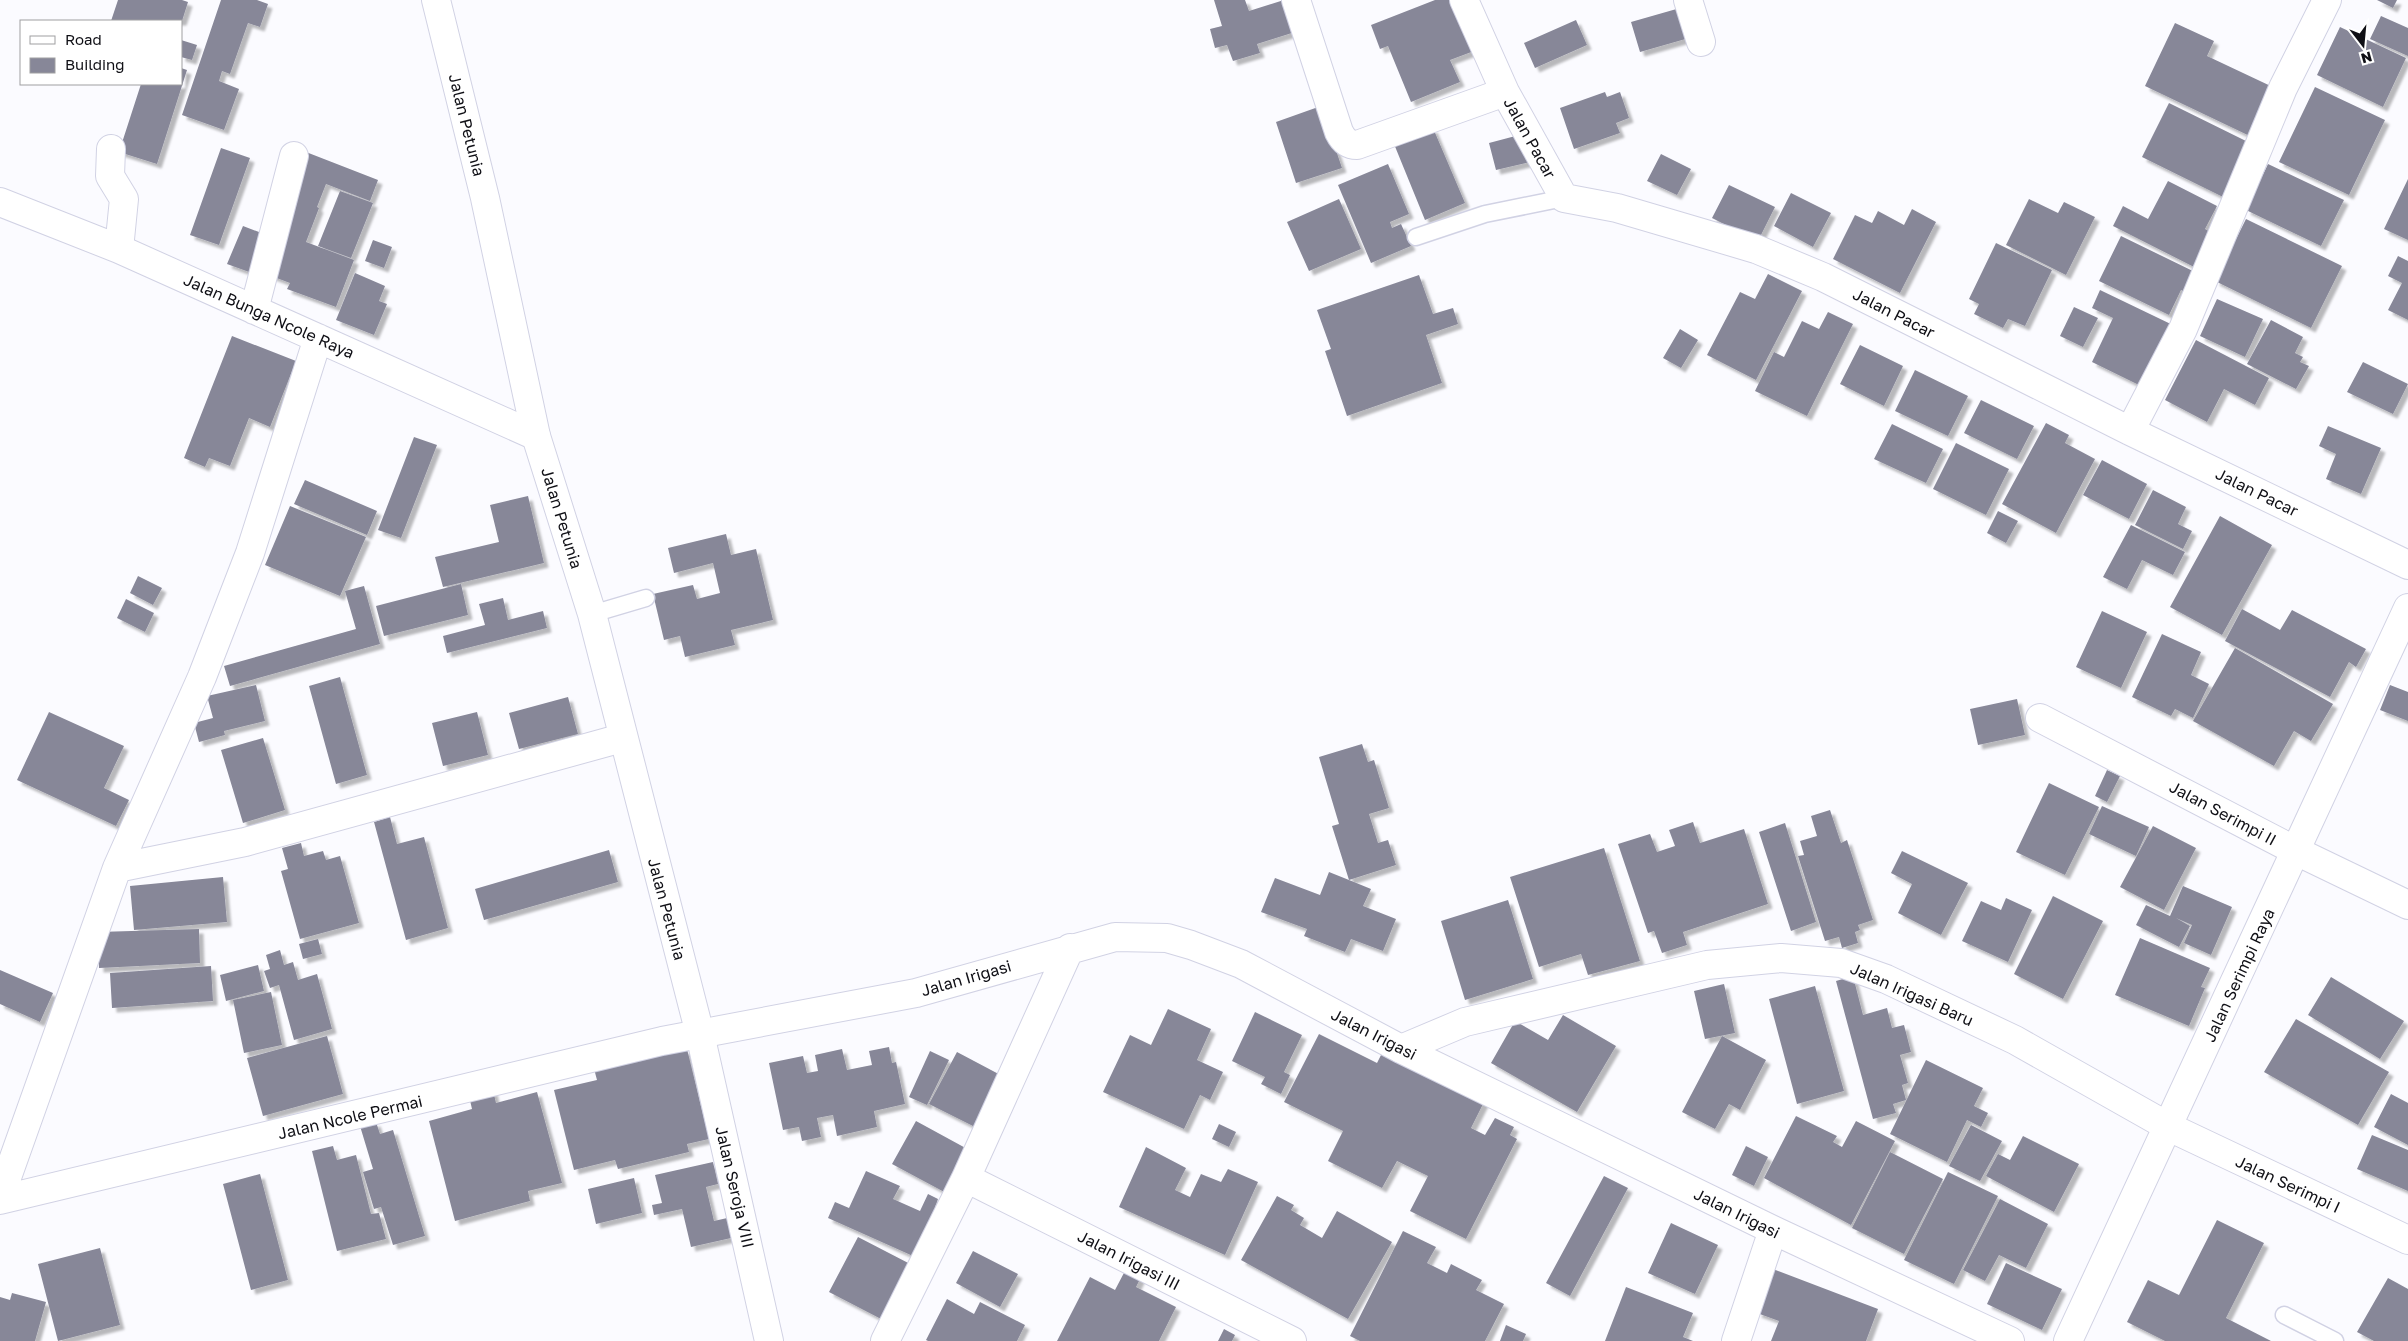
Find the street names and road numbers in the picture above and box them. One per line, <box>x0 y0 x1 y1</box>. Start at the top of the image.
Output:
street label: Jalan Petunia <box>445 72 489 178</box>
street label: Jalan Pacar <box>1500 94 1560 182</box>
street label: Jalan Bunga Ncole Raya <box>181 269 357 363</box>
street label: Jalan Pacar <box>1850 284 1938 342</box>
street label: Jalan Pacar <box>2212 463 2302 521</box>
street label: Jalan Petunia <box>537 465 587 571</box>
street label: Jalan Serimpi II <box>2166 776 2280 850</box>
street label: Jalan Petunia <box>644 856 690 962</box>
street label: Jalan Serimpi Raya <box>2199 905 2279 1045</box>
street label: Jalan Irigasi <box>918 956 1014 1000</box>
street label: Jalan Irigasi Baru <box>1847 958 1977 1030</box>
street label: Jalan Irigasi <box>1328 1004 1420 1064</box>
street label: Jalan Ncole Permai <box>276 1091 424 1143</box>
street label: Jalan Seroja VIII <box>711 1124 759 1250</box>
street label: Jalan Serimpi I <box>2232 1151 2344 1217</box>
street label: Jalan Irigasi <box>1691 1184 1783 1242</box>
street label: Jalan Irigasi III <box>1074 1226 1184 1294</box>

